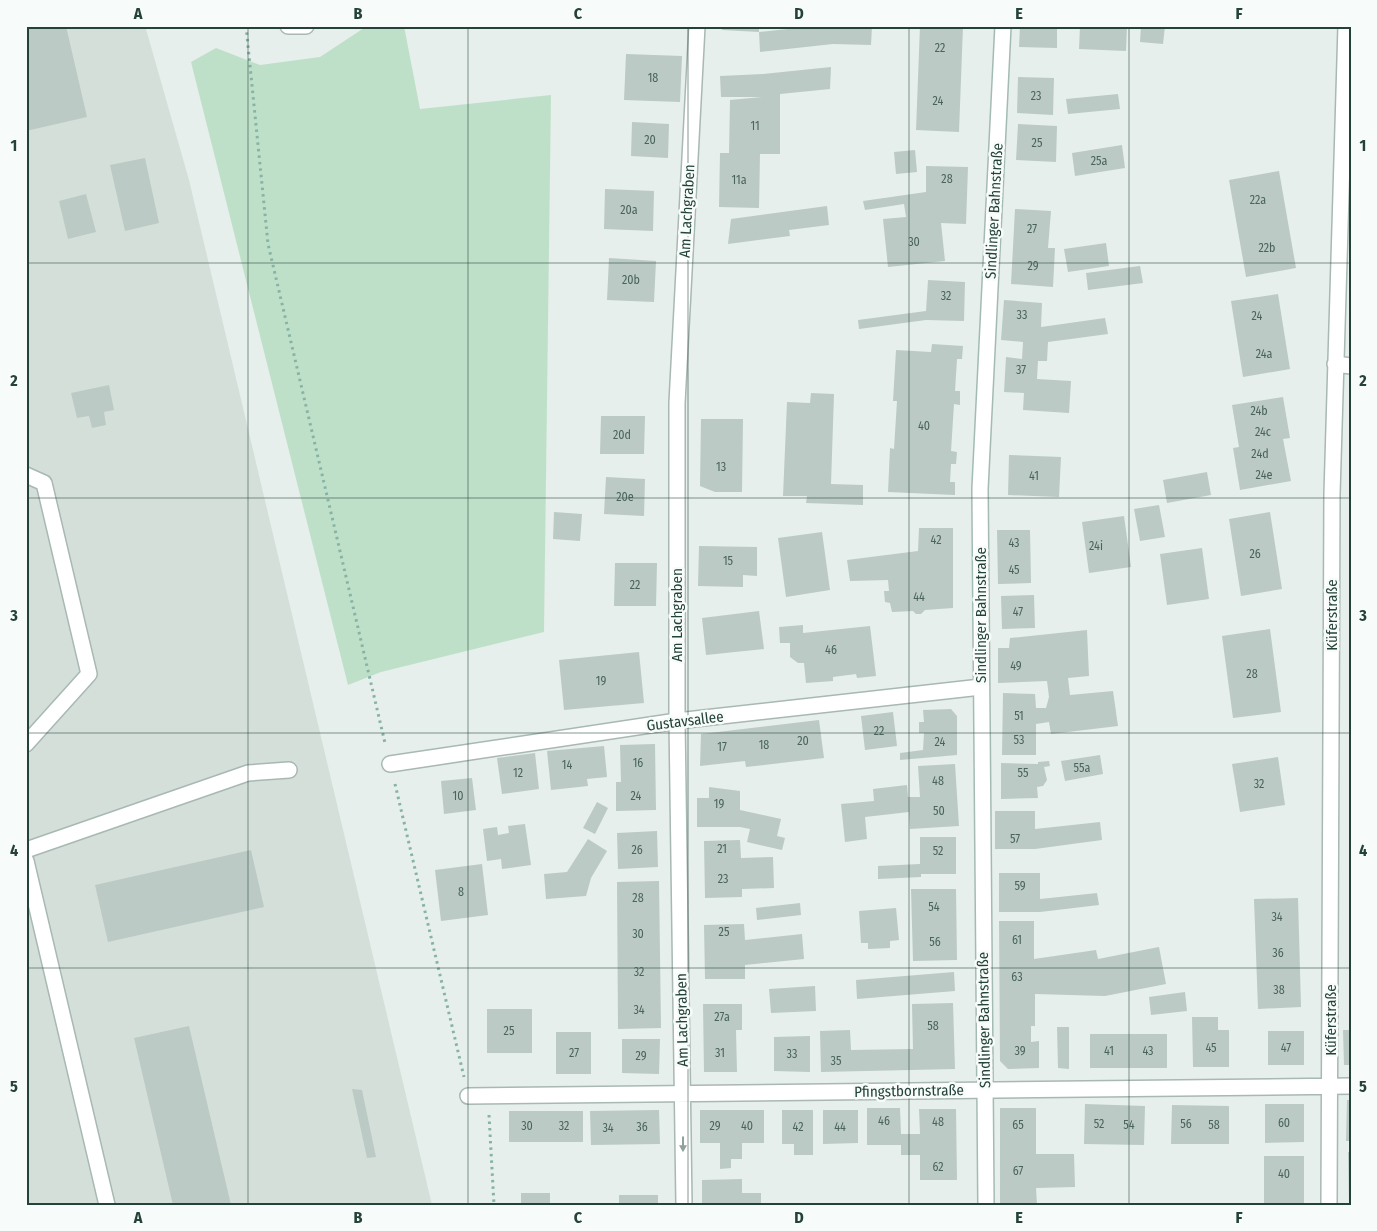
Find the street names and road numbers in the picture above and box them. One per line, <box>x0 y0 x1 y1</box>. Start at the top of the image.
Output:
street label: Sindlinger Bahnstraße <box>981 143 1007 279</box>
street label: Am Lachgraben <box>676 164 698 258</box>
street label: Sindlinger Bahnstraße <box>972 547 990 683</box>
street label: Am Lachgraben <box>668 568 686 662</box>
street label: Küferstraße <box>1323 579 1341 651</box>
street label: Gustavsallee <box>645 707 725 735</box>
street label: Sindlinger Bahnstraße <box>974 952 994 1088</box>
street label: Am Lachgraben <box>672 973 692 1067</box>
street label: Küferstraße <box>1322 984 1340 1056</box>
street label: Pfingstbornstraße <box>854 1081 964 1101</box>

